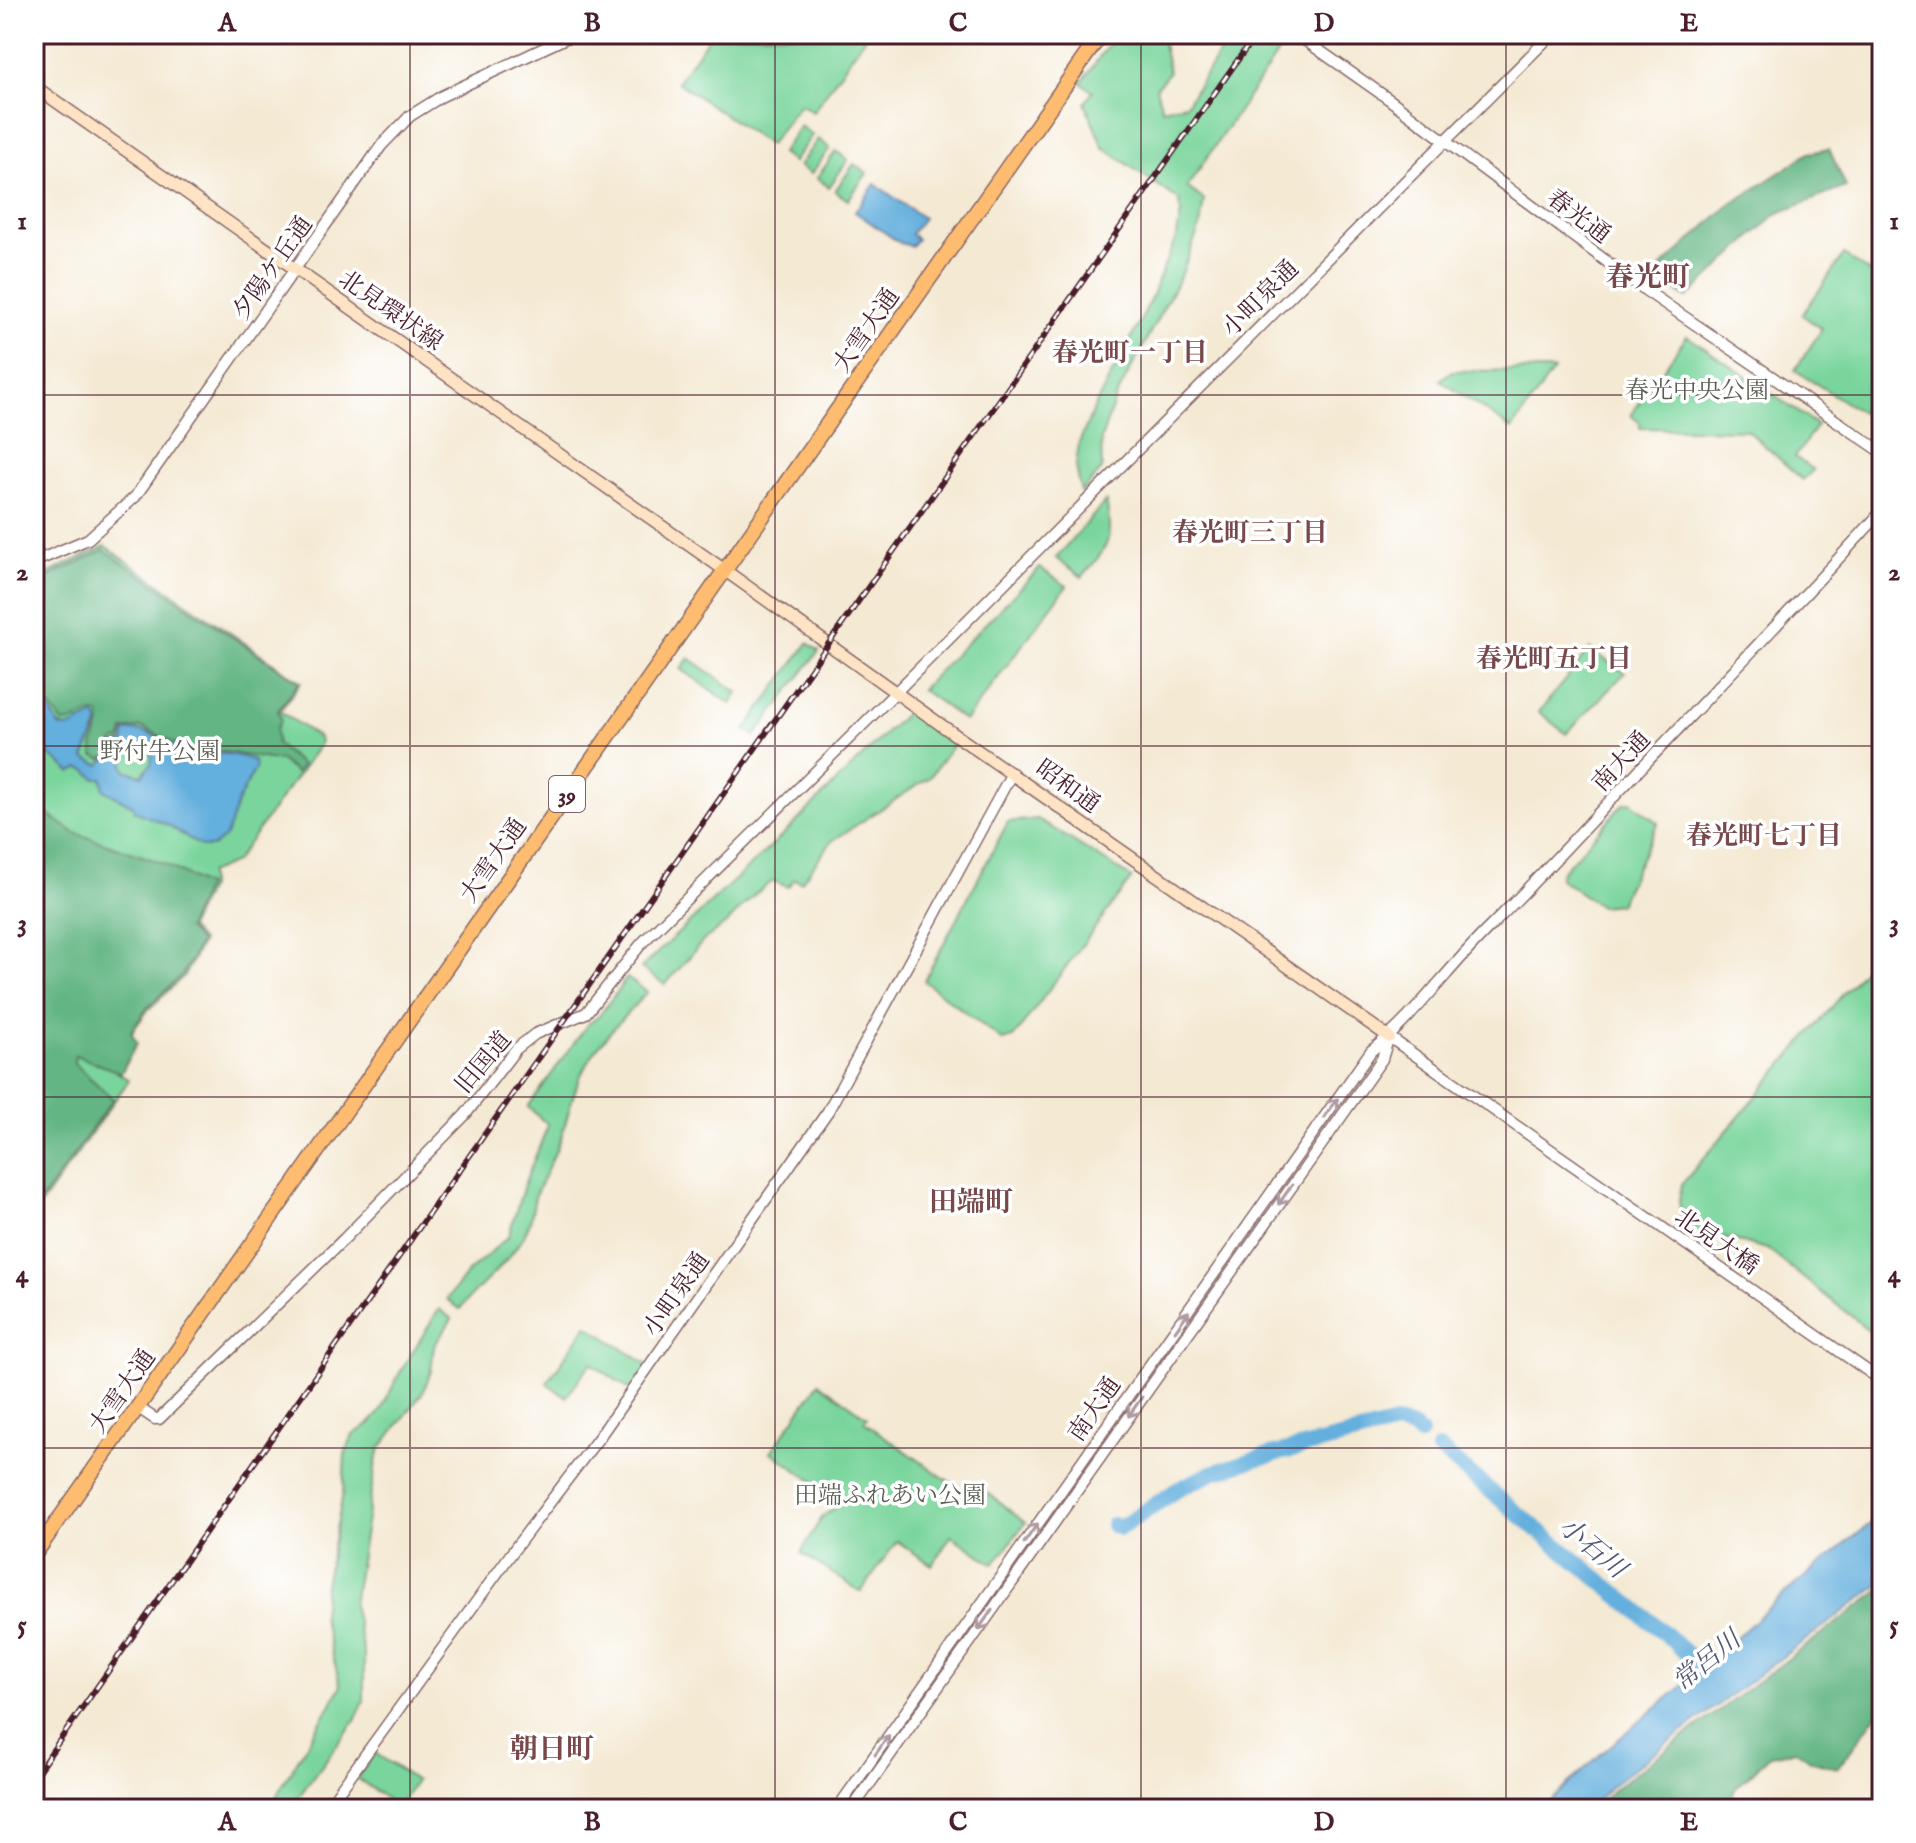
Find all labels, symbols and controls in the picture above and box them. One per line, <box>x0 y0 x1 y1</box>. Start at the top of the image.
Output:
text: A <box>217 7 237 40</box>
text: B <box>583 7 601 40</box>
text: C <box>949 7 968 40</box>
text: D <box>1314 7 1335 40</box>
text: E <box>1680 7 1698 40</box>
street label: 春光通 <box>1540 183 1616 251</box>
text: 1 <box>17 205 27 238</box>
text: 1 <box>1889 205 1899 238</box>
street label: 夕陽ケ丘通 <box>226 211 320 327</box>
street label: 小町泉通 <box>1216 254 1306 344</box>
district label: 春光町 <box>1606 261 1690 296</box>
street label: 北見環状線 <box>332 264 448 358</box>
street label: 大雪大通 <box>827 283 907 379</box>
district label: 春光町一丁目 <box>1052 337 1208 370</box>
park label: 春光中央公園 <box>1625 376 1769 407</box>
district label: 春光町三丁目 <box>1172 517 1328 550</box>
text: 2 <box>16 556 28 589</box>
text: 2 <box>1888 556 1900 589</box>
district label: 春光町五丁目 <box>1476 643 1632 676</box>
street label: 南大通 <box>1586 725 1658 799</box>
park label: 野付牛公園 <box>100 737 220 768</box>
street label: 昭和通 <box>1029 754 1105 821</box>
road number: 39 <box>549 776 585 812</box>
street label: 大雪大通 <box>454 813 534 909</box>
district label: 春光町七丁目 <box>1686 820 1842 853</box>
text: 3 <box>17 907 27 940</box>
text: 3 <box>1889 907 1899 940</box>
street label: 旧国道 <box>449 1025 519 1101</box>
one-way arrow <box>1323 1097 1339 1119</box>
one-way arrow <box>1277 1184 1293 1206</box>
district label: 田端町 <box>929 1186 1013 1221</box>
street label: 北見大橋 <box>1668 1202 1764 1282</box>
street label: 小町泉通 <box>637 1247 717 1343</box>
text: 4 <box>16 1258 30 1291</box>
text: 4 <box>1888 1258 1902 1291</box>
one-way arrow <box>1174 1310 1190 1332</box>
street label: 大雪大通 <box>83 1344 163 1440</box>
street label: 南大通 <box>1062 1371 1129 1448</box>
one-way arrow <box>1127 1396 1143 1418</box>
park label: 田端ふれあい公園 <box>794 1481 986 1512</box>
water label: 小石川 <box>1552 1510 1635 1588</box>
one-way arrow <box>1023 1522 1039 1544</box>
one-way arrow <box>977 1608 993 1630</box>
text: 5 <box>17 1609 27 1642</box>
text: 5 <box>1889 1609 1899 1642</box>
water label: 常呂川 <box>1666 1622 1750 1699</box>
district label: 朝日町 <box>510 1733 594 1768</box>
one-way arrow <box>874 1735 890 1757</box>
text: A <box>217 1806 237 1839</box>
text: B <box>583 1806 601 1839</box>
text: C <box>949 1806 968 1839</box>
text: D <box>1314 1806 1335 1839</box>
text: E <box>1680 1806 1698 1839</box>

